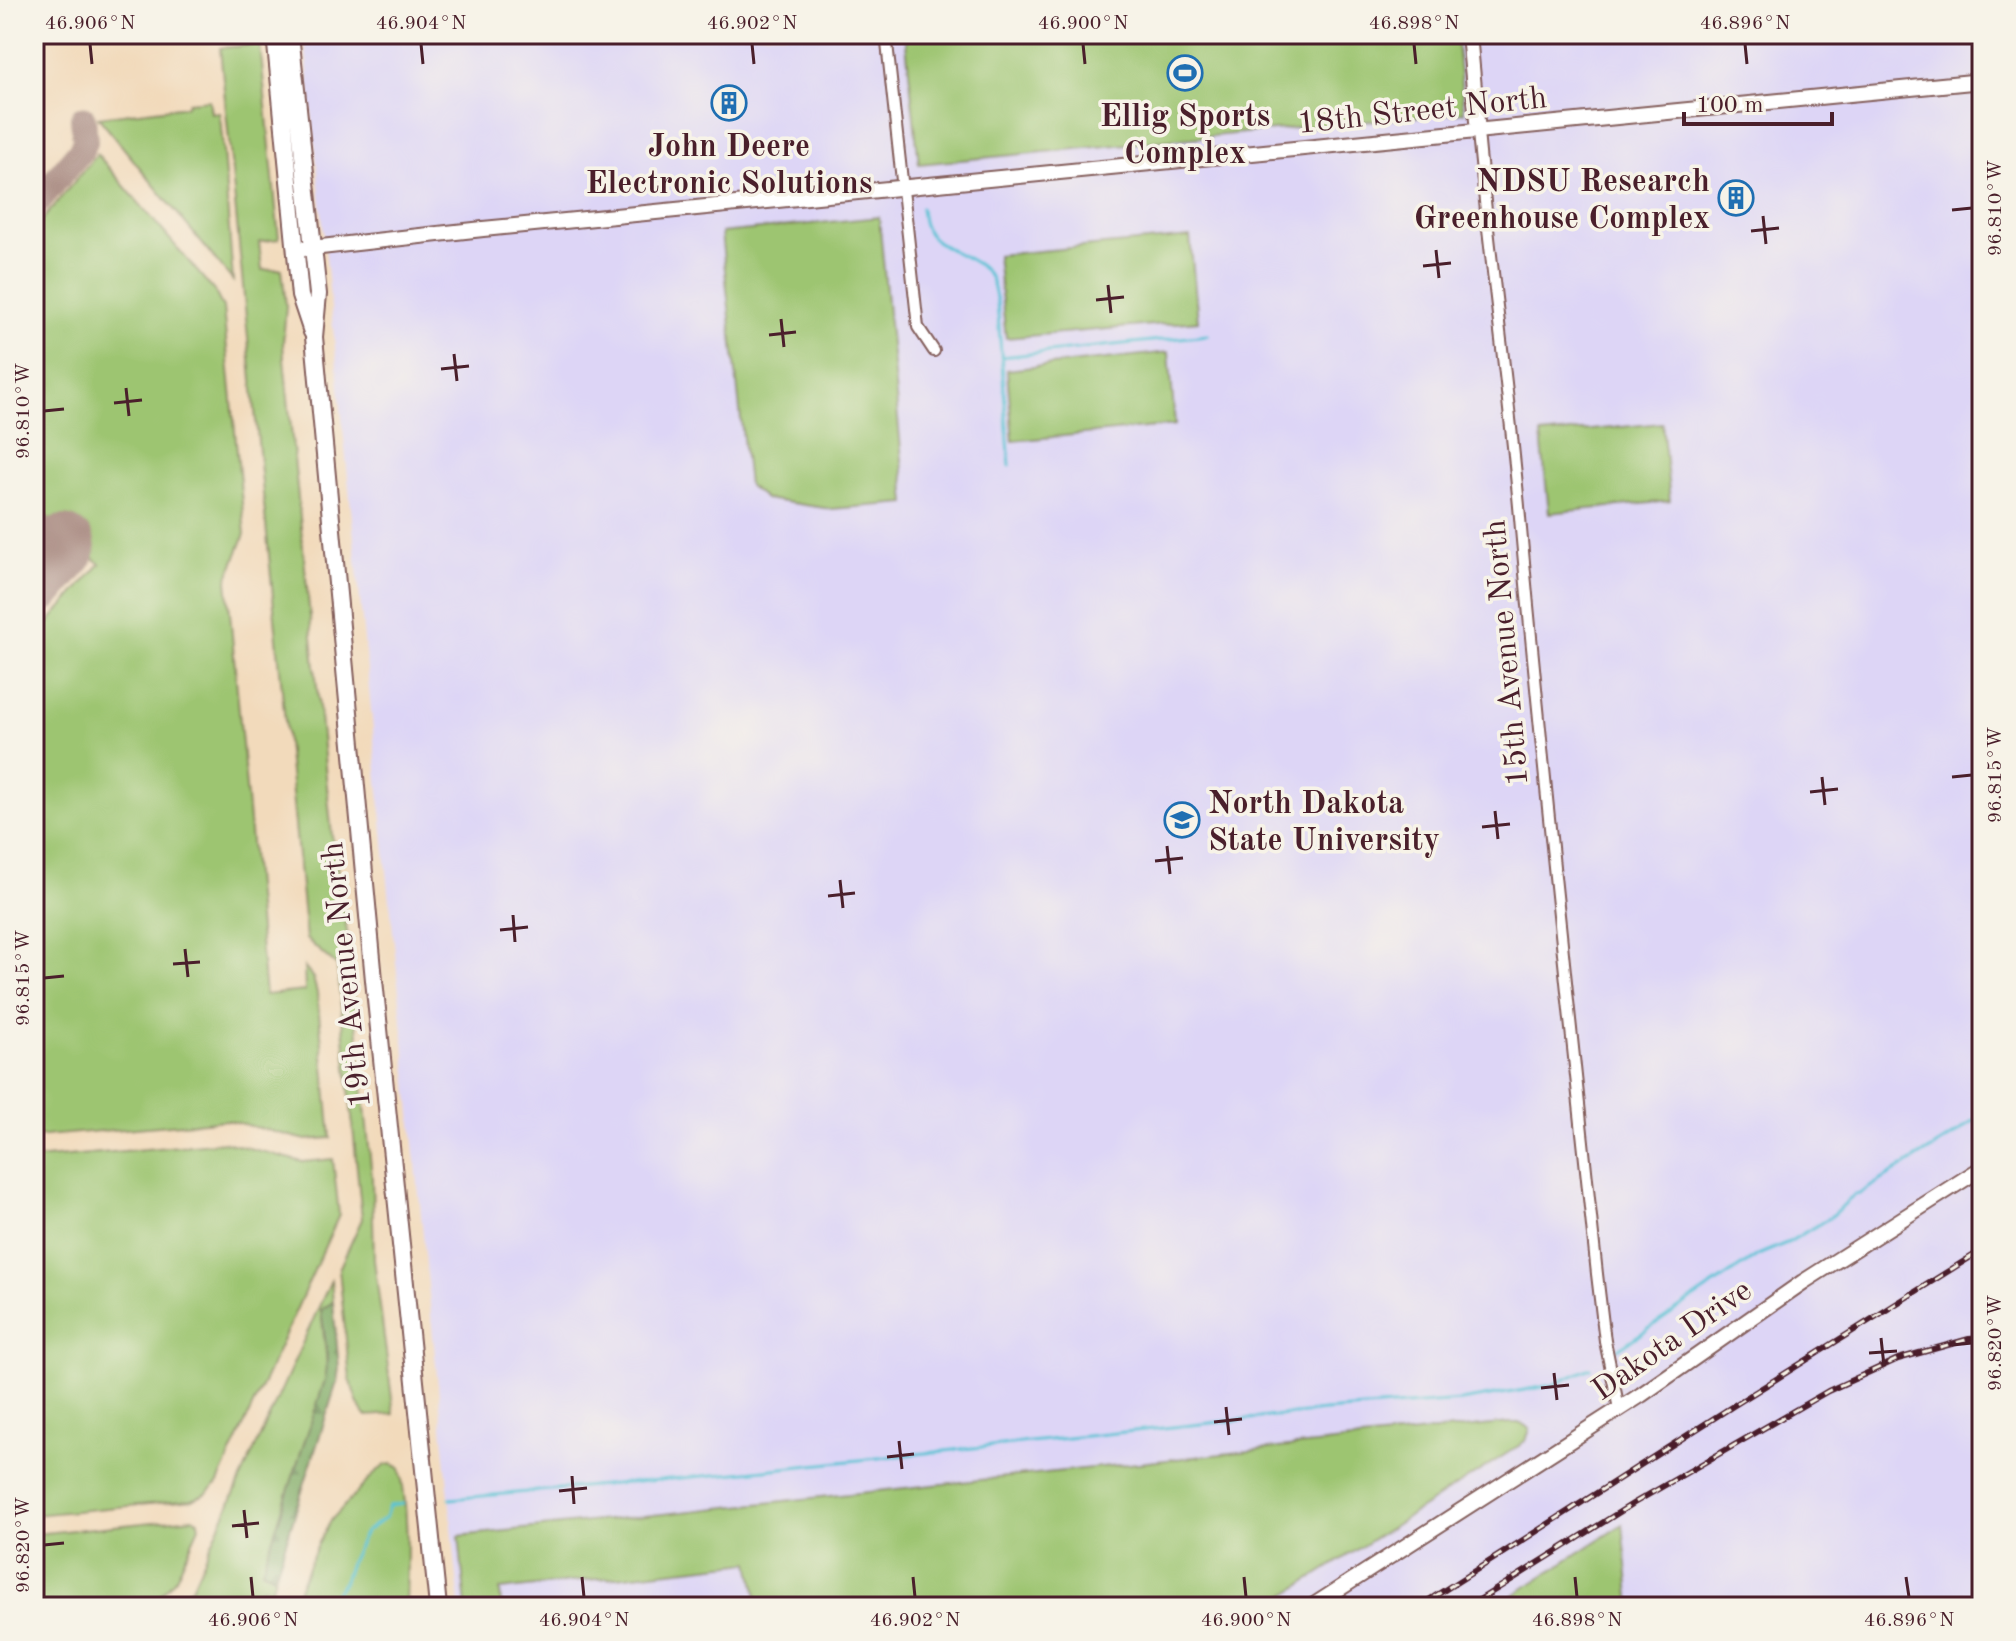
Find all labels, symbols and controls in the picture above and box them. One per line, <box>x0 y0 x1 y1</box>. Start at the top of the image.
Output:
text: 46.906°N <box>45 14 135 34</box>
text: 46.904°N <box>376 14 466 34</box>
text: 46.902°N <box>707 14 797 34</box>
text: 46.900°N <box>1038 14 1128 34</box>
text: 46.898°N <box>1369 14 1459 34</box>
text: 46.896°N <box>1700 14 1790 34</box>
sports icon: Ellig Sports Complex <box>1166 54 1204 92</box>
scale bar <box>1684 76 1832 126</box>
street label: 18th Street North <box>1296 83 1549 141</box>
building icon: John Deere Electronic Solutions <box>710 84 748 122</box>
text: 100 m <box>1696 94 1764 118</box>
place label: Ellig Sports Complex <box>1100 102 1270 171</box>
place label: John Deere Electronic Solutions <box>585 132 873 201</box>
text: 96.810°W <box>1986 160 2006 256</box>
place label: NDSU Research Greenhouse Complex <box>1414 167 1710 236</box>
building icon: NDSU Research Greenhouse Complex <box>1717 179 1755 217</box>
text: 96.810°W <box>14 363 34 459</box>
street label: 15th Avenue North <box>1480 518 1536 787</box>
text: 96.815°W <box>1986 727 2006 823</box>
place label: North Dakota State University <box>1208 789 1440 858</box>
school or university icon: North Dakota State University <box>1163 801 1201 839</box>
street label: 19th Avenue North <box>318 840 378 1109</box>
text: 96.815°W <box>14 930 34 1026</box>
street label: Dakota Drive <box>1587 1275 1758 1408</box>
text: 96.820°W <box>1986 1295 2006 1391</box>
text: 96.820°W <box>14 1497 34 1593</box>
text: 46.906°N <box>208 1611 298 1631</box>
text: 46.904°N <box>539 1611 629 1631</box>
text: 46.902°N <box>870 1611 960 1631</box>
text: 46.900°N <box>1201 1611 1291 1631</box>
text: 46.898°N <box>1532 1611 1622 1631</box>
text: 46.896°N <box>1864 1611 1954 1631</box>

